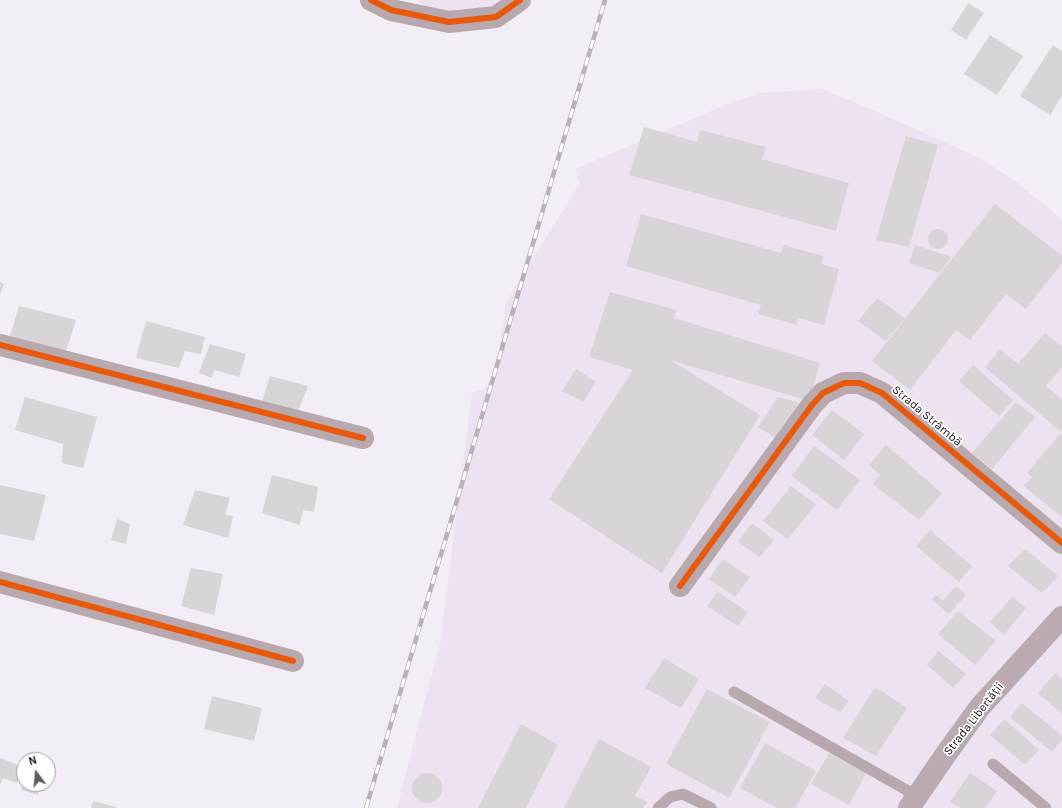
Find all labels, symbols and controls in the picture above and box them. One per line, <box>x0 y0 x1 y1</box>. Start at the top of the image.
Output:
street label: Strada Strâmbă <box>889 383 965 449</box>
street label: Strada Libertății <box>941 680 1007 758</box>
north arrow <box>16 752 56 792</box>
text: N <box>27 754 38 768</box>

